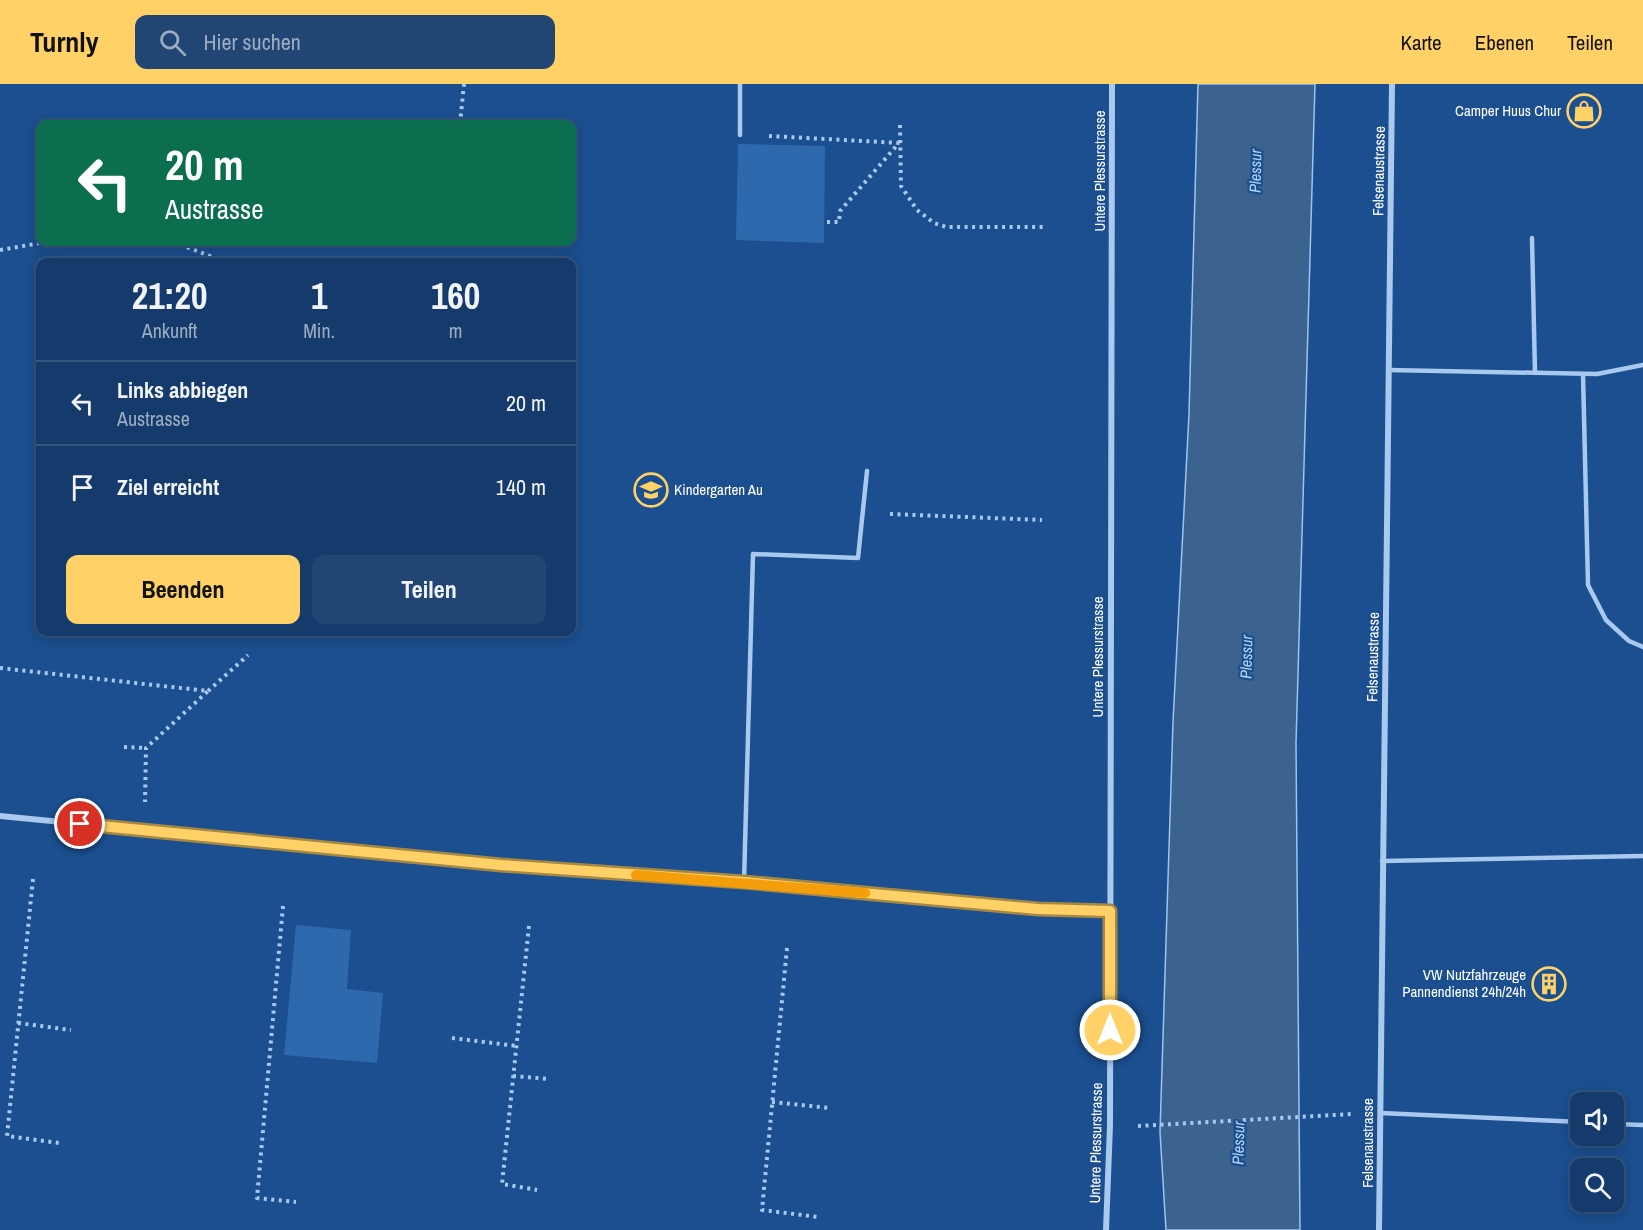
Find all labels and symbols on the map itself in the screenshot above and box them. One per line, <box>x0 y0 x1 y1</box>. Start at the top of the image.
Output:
shop icon: Camper Huus Chur <box>1566 93 1602 129</box>
place label: Camper Huus Chur <box>1455 100 1561 121</box>
street label: Untere Plessurstrasse <box>1089 110 1110 232</box>
street label: Felsenaustrasse <box>1367 126 1390 216</box>
water label: Plessur <box>1244 148 1266 193</box>
school or university icon: Kindergarten Au <box>633 472 669 508</box>
place label: Kindergarten Au <box>674 479 763 500</box>
street label: Untere Plessurstrasse <box>1087 596 1108 718</box>
street label: Felsenaustrasse <box>1361 612 1384 702</box>
water label: Plessur <box>1235 634 1257 679</box>
pin <box>54 798 105 849</box>
place label: VW Nutzfahrzeuge Pannendienst 24h/24h <box>1402 964 1526 1002</box>
building icon: VW Nutzfahrzeuge Pannendienst 24h/24h <box>1531 966 1567 1002</box>
position arrow <box>1078 998 1142 1062</box>
street label: Untere Plessurstrasse <box>1084 1082 1107 1204</box>
street label: Felsenaustrasse <box>1357 1098 1378 1188</box>
water label: Plessur <box>1227 1120 1249 1165</box>

